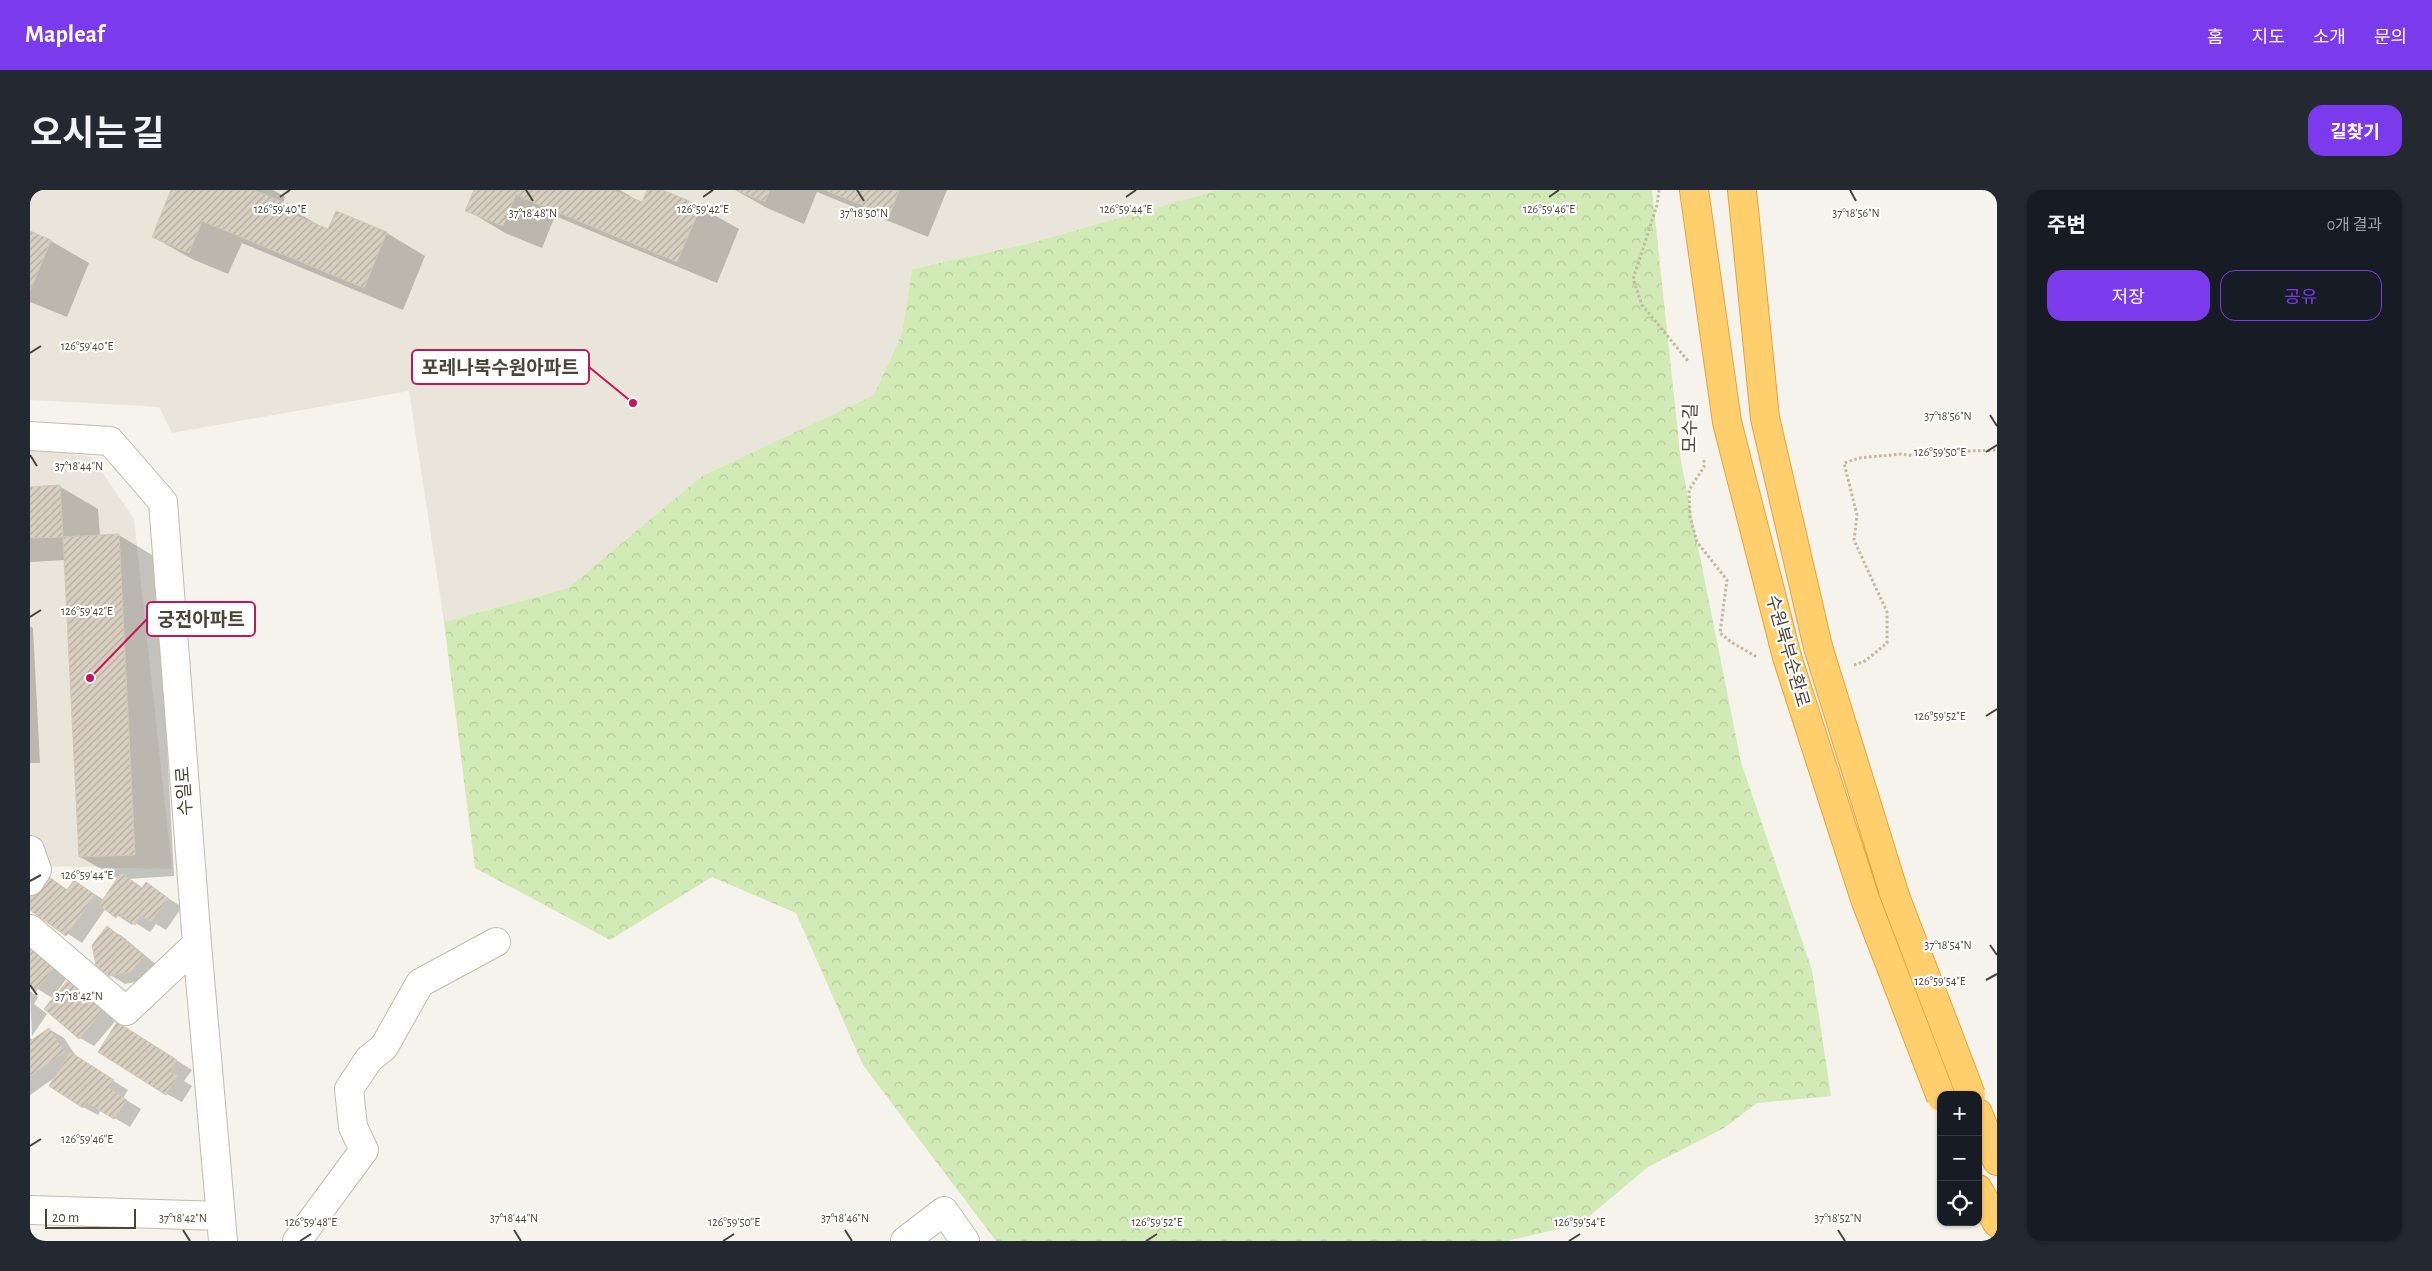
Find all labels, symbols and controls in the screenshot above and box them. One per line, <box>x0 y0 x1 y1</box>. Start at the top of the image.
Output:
text: Mapleaf <box>25 23 105 47</box>
text: 홈 <box>2207 29 2224 47</box>
text: 지도 <box>2252 29 2285 47</box>
text: 소개 <box>2313 29 2346 47</box>
text: 문의 <box>2374 29 2407 47</box>
button: 길찾기 <box>2308 105 2402 156</box>
text: 오시는 길 <box>30 117 164 152</box>
text: 126°59'40"E <box>254 203 307 215</box>
text: 126°59'42"E <box>677 203 729 215</box>
text: 126°59'44"E <box>1100 203 1152 215</box>
text: 126°59'46"E <box>1523 203 1575 215</box>
text: 37°18'48"N <box>509 207 557 219</box>
text: 37°18'50"N <box>840 207 888 219</box>
text: 37°18'56"N <box>1832 207 1880 219</box>
text: 주변 <box>2047 215 2086 236</box>
text: 0개 결과 <box>2327 217 2382 233</box>
button: 저장 <box>2047 270 2210 321</box>
button: 공유 <box>2220 270 2382 321</box>
text: 126°59'40"E <box>61 340 114 352</box>
callout: 포레나북수원아파트 <box>412 350 589 384</box>
text: 포레나북수원아파트 <box>421 358 579 378</box>
street label: 모수길 <box>1681 403 1700 453</box>
text: 37°18'56"N <box>1924 410 1972 422</box>
text: 126°59'50"E <box>1914 446 1966 458</box>
text: 37°18'44"N <box>55 460 103 472</box>
street label: 수원북부순환로 <box>1762 592 1814 709</box>
callout: 궁전아파트 <box>147 602 255 636</box>
text: 126°59'42"E <box>61 605 113 617</box>
text: 궁전아파트 <box>157 610 245 630</box>
text: 126°59'52"E <box>1914 710 1966 722</box>
street label: 수일로 <box>173 766 196 816</box>
text: 126°59'44"E <box>61 869 113 881</box>
text: 37°18'54"N <box>1924 939 1972 951</box>
text: 126°59'54"E <box>1914 975 1966 987</box>
text: 37°18'42"N <box>55 990 103 1002</box>
map controls <box>1937 1091 1982 1226</box>
button: + <box>1937 1091 1982 1136</box>
text: 126°59'46"E <box>61 1133 113 1145</box>
button: − <box>1937 1136 1982 1181</box>
button: locate <box>1937 1181 1982 1226</box>
scale bar <box>45 1206 136 1229</box>
text: 20 m <box>52 1211 79 1225</box>
text: 37°18'42"N <box>159 1212 207 1224</box>
text: 37°18'44"N <box>490 1212 538 1224</box>
text: 37°18'46"N <box>821 1212 869 1224</box>
text: 37°18'52"N <box>1814 1212 1862 1224</box>
text: 126°59'48"E <box>285 1216 337 1228</box>
text: 126°59'50"E <box>708 1216 760 1228</box>
text: 126°59'52"E <box>1131 1216 1183 1228</box>
text: 126°59'54"E <box>1554 1216 1606 1228</box>

